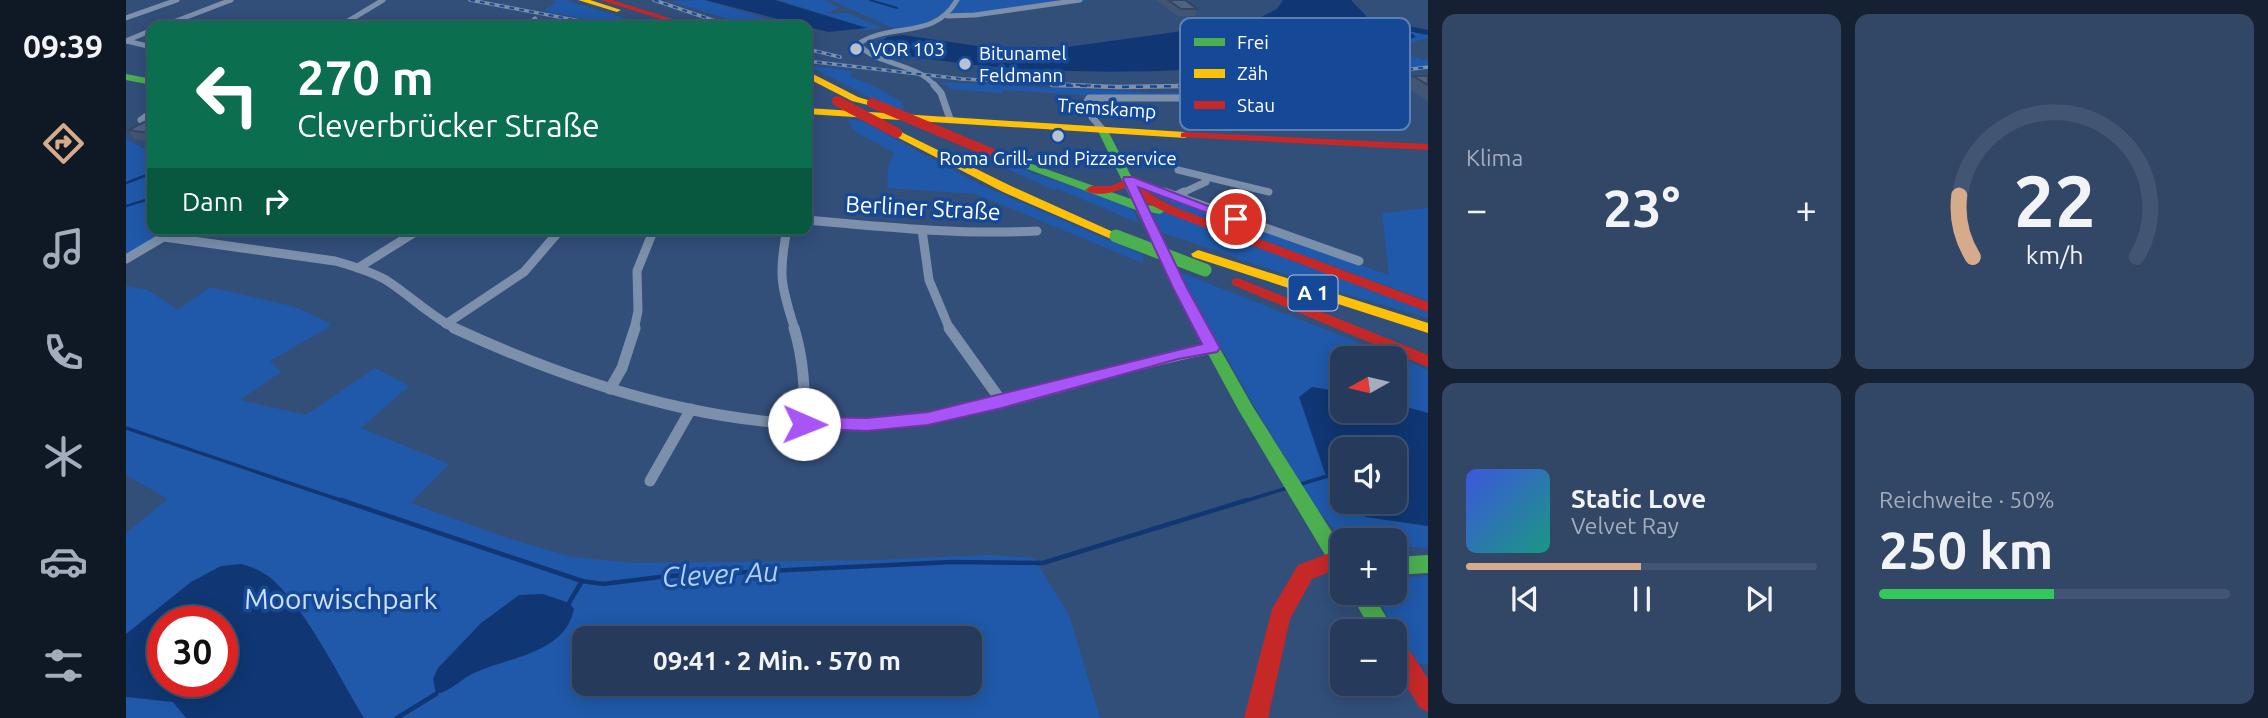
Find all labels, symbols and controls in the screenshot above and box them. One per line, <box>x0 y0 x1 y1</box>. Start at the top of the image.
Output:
legend <box>1180 18 1410 130</box>
text: 09:39 <box>23 28 103 64</box>
text: Frei <box>1237 31 1269 53</box>
place label: VOR 103 <box>870 38 945 60</box>
marker: VOR 103 <box>848 41 864 57</box>
place label: Bitunamel Feldmann <box>979 42 1066 86</box>
icon: left <box>182 49 273 140</box>
text: 270 m <box>297 49 434 104</box>
marker: Bitunamel Feldmann <box>957 56 973 72</box>
text: Zäh <box>1237 62 1268 84</box>
street label: Tremskamp <box>1057 94 1157 122</box>
text: Stau <box>1237 94 1275 116</box>
text: Cleverbrücker Straße <box>297 107 600 143</box>
icon: directions <box>39 119 88 168</box>
marker: Roma Grill- und Pizzaservice <box>1050 128 1066 144</box>
text: Klima <box>1466 145 1523 170</box>
place label: Roma Grill- und Pizzaservice <box>939 147 1177 169</box>
text: 22 <box>2013 160 2096 242</box>
text: 23° <box>1603 179 1680 237</box>
icon: right <box>257 182 295 220</box>
text: Dann <box>182 187 243 216</box>
text: − <box>1466 188 1487 230</box>
text: + <box>1796 188 1817 230</box>
pin <box>1206 189 1266 249</box>
street label: Berliner Straße <box>845 191 1001 224</box>
icon: arrive <box>1217 200 1255 238</box>
icon: music <box>39 224 88 273</box>
text: km/h <box>2026 241 2083 269</box>
road number: A 1 <box>1288 276 1338 310</box>
icon: phone <box>39 328 88 377</box>
north arrow <box>1330 346 1407 424</box>
map controls <box>1330 346 1407 696</box>
position arrow <box>767 387 841 461</box>
icon: climate <box>39 432 88 481</box>
button: sound <box>1330 437 1407 514</box>
text: Static Love <box>1571 484 1706 513</box>
text: Reichweite · 50% <box>1879 487 2055 512</box>
text: Velvet Ray <box>1571 513 1679 538</box>
text: 250 km <box>1879 521 2053 579</box>
button: + <box>1330 528 1407 605</box>
icon: car <box>39 537 88 586</box>
water label: Clever Au <box>661 555 779 592</box>
icon: previous <box>1506 580 1544 618</box>
icon: pause <box>1623 580 1661 618</box>
icon: next <box>1740 580 1778 618</box>
park label: Moorwischpark <box>244 583 438 614</box>
speed limit sign: 30 <box>147 606 238 697</box>
button: − <box>1330 619 1407 696</box>
icon: filters <box>39 641 88 690</box>
text: 09:41 · 2 Min. · 570 m <box>653 646 901 675</box>

